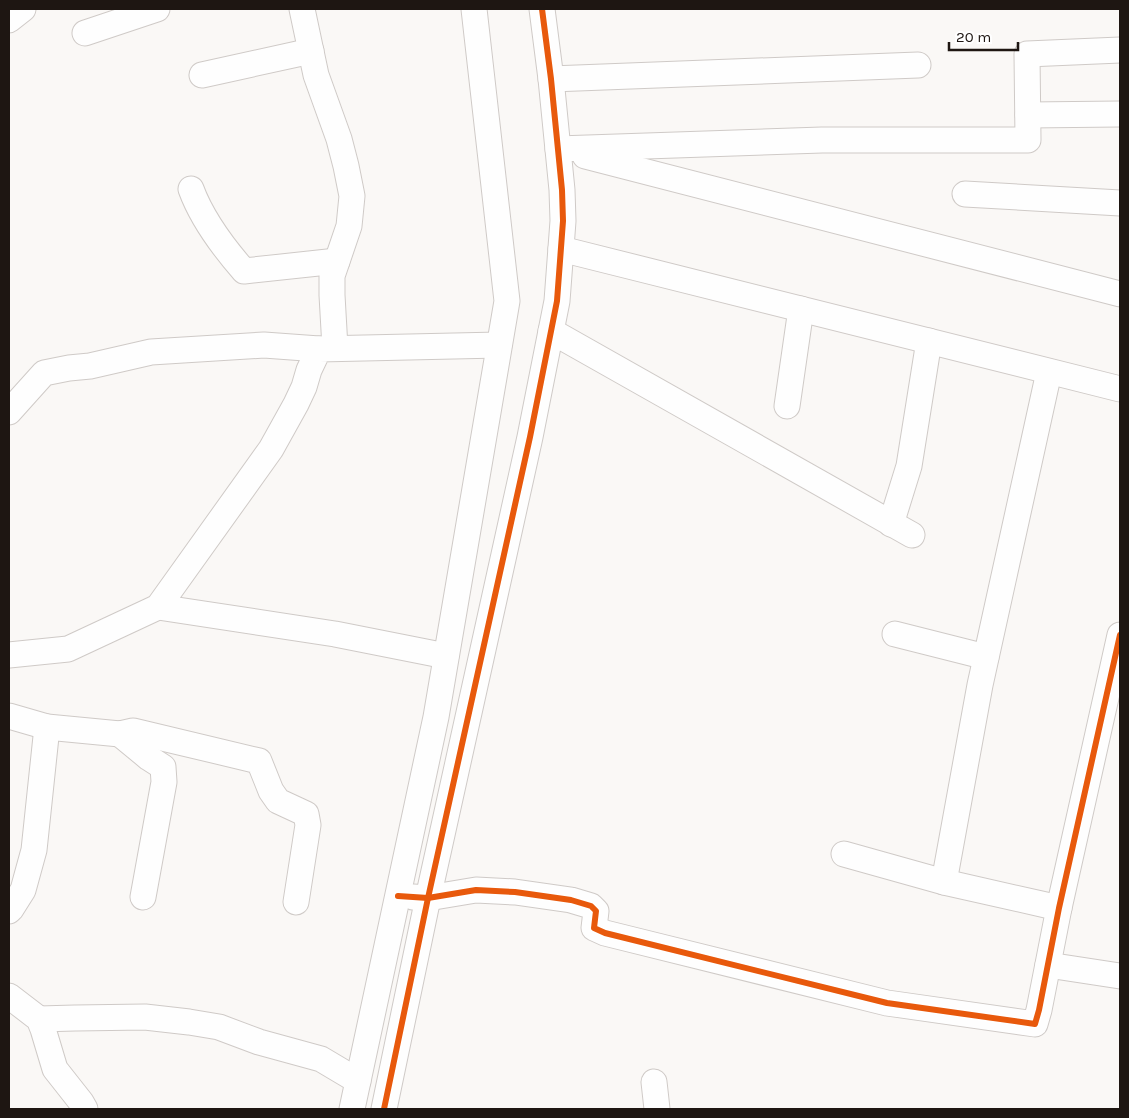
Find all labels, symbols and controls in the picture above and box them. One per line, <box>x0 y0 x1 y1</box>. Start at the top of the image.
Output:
scale bar <box>949 20 1018 52</box>
text: 20 m <box>956 28 991 46</box>

